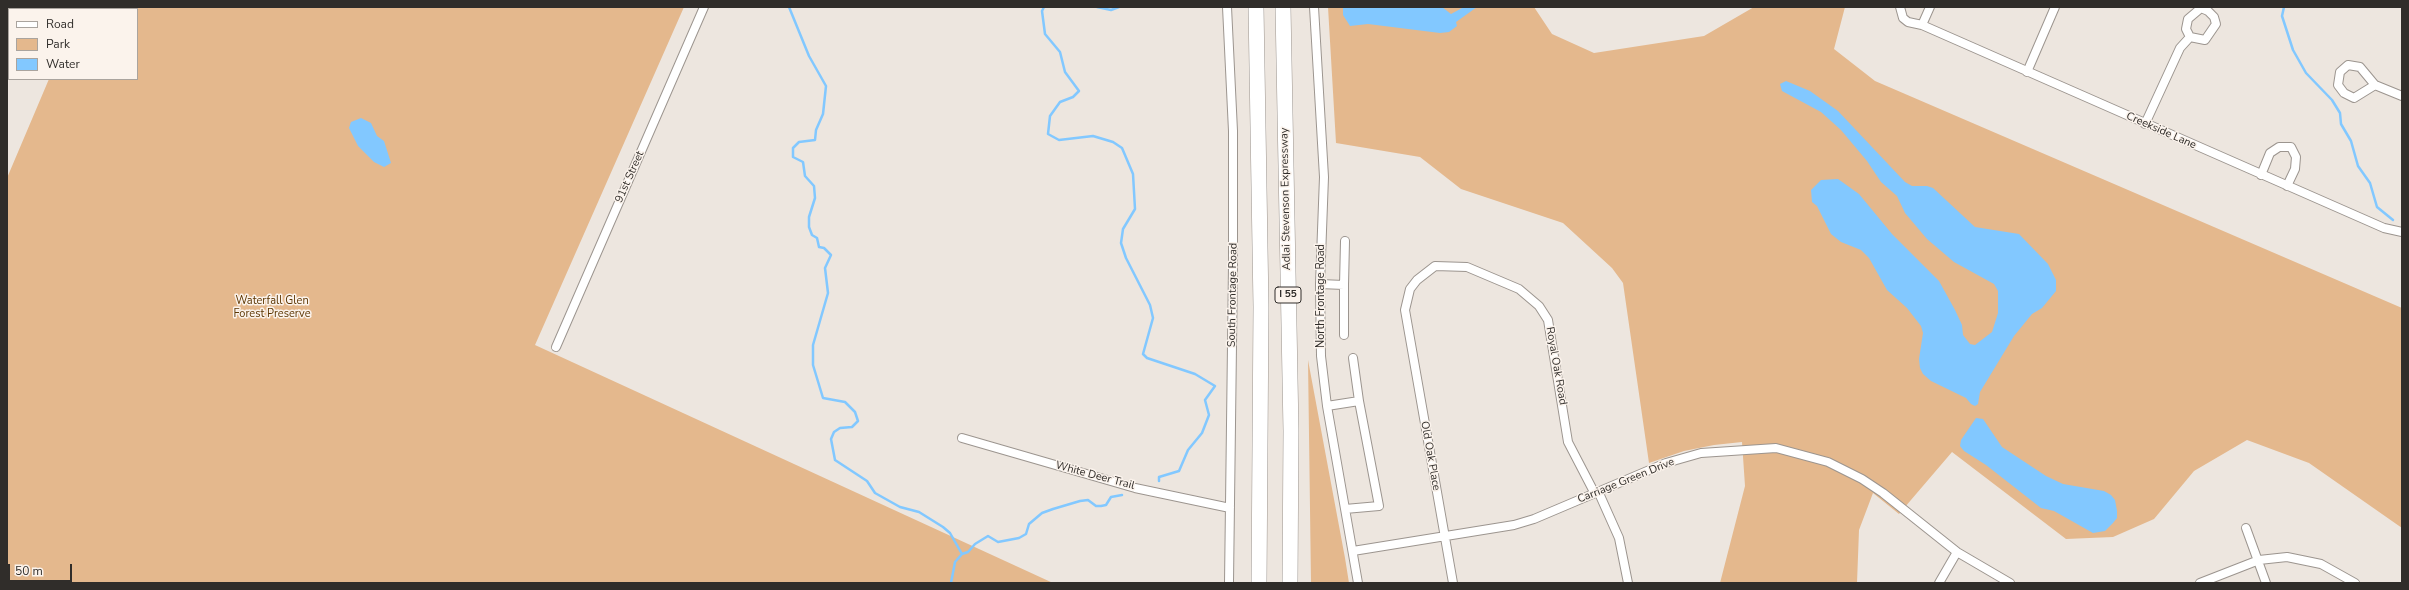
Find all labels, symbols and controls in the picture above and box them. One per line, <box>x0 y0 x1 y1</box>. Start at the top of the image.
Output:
legend <box>8 8 138 80</box>
text: Road <box>46 16 74 32</box>
text: Park <box>46 36 70 52</box>
text: Water <box>46 56 80 72</box>
street label: Creekside Lane <box>2124 110 2198 152</box>
street label: Adlai Stevenson Expressway <box>1278 128 1294 270</box>
street label: 91st Street <box>613 149 647 205</box>
street label: South Frontage Road <box>1225 243 1241 347</box>
street label: North Frontage Road <box>1314 244 1328 348</box>
road number: I 55 <box>1275 287 1301 303</box>
park label: Waterfall Glen Forest Preserve <box>234 294 310 320</box>
street label: Royal Oak Road <box>1543 326 1569 406</box>
street label: Old Oak Place <box>1417 420 1443 492</box>
street label: Carriage Green Drive <box>1576 456 1676 506</box>
street label: White Deer Trail <box>1054 459 1136 493</box>
scale bar <box>10 556 74 582</box>
text: 50 m <box>15 563 43 579</box>

